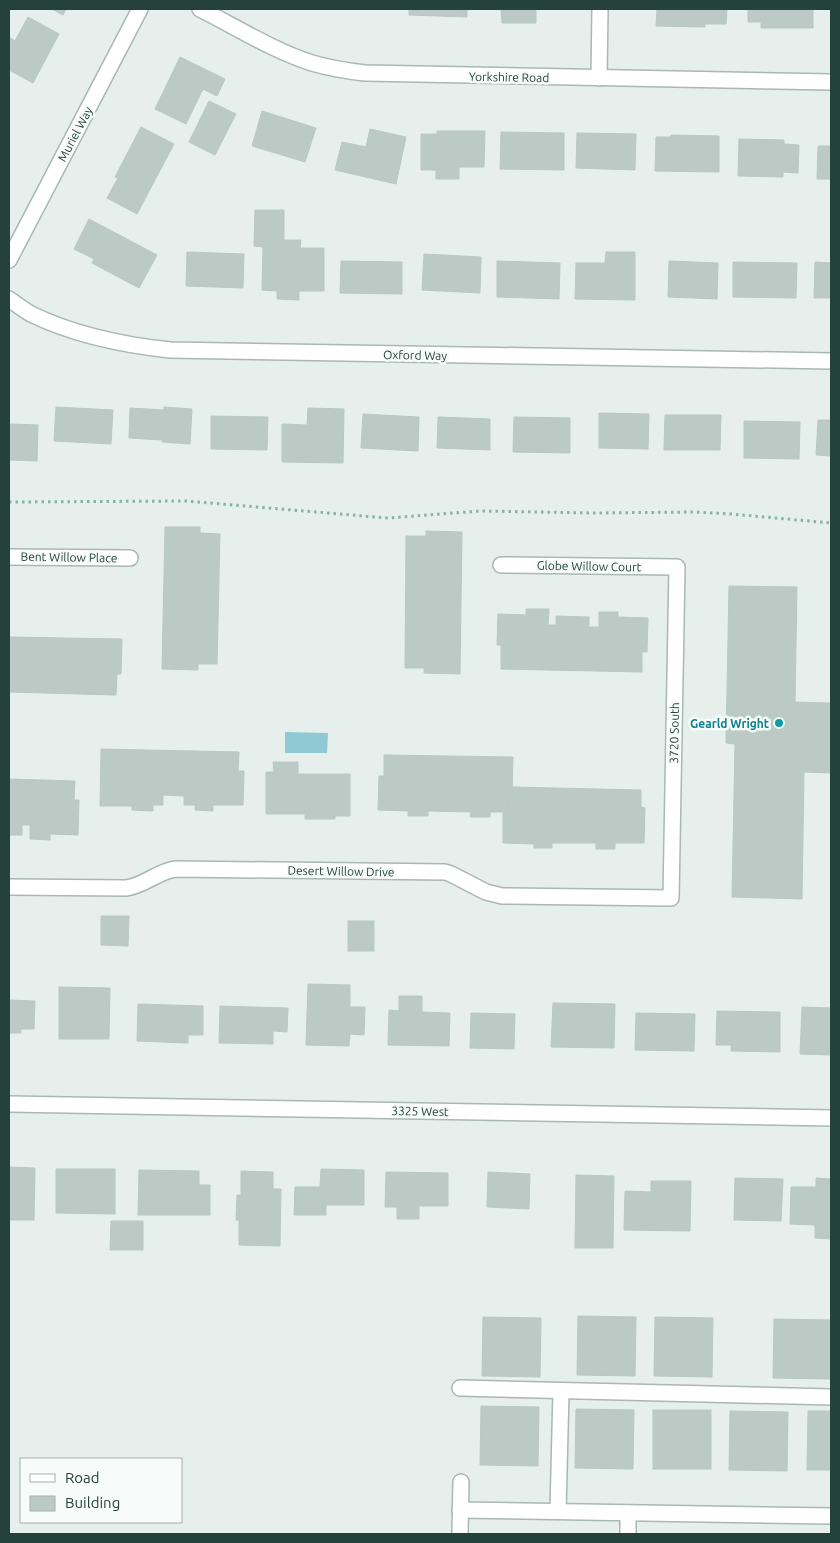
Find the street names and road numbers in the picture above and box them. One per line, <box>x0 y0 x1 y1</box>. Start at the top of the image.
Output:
street label: Yorkshire Road <box>469 70 549 84</box>
street label: Muriel Way <box>55 104 95 164</box>
street label: Oxford Way <box>383 348 447 362</box>
street label: Bent Willow Place <box>20 550 118 564</box>
street label: Globe Willow Court <box>537 559 642 573</box>
street label: 3720 South <box>667 702 681 764</box>
street label: Desert Willow Drive <box>287 864 395 878</box>
street label: 3325 West <box>391 1104 449 1118</box>

